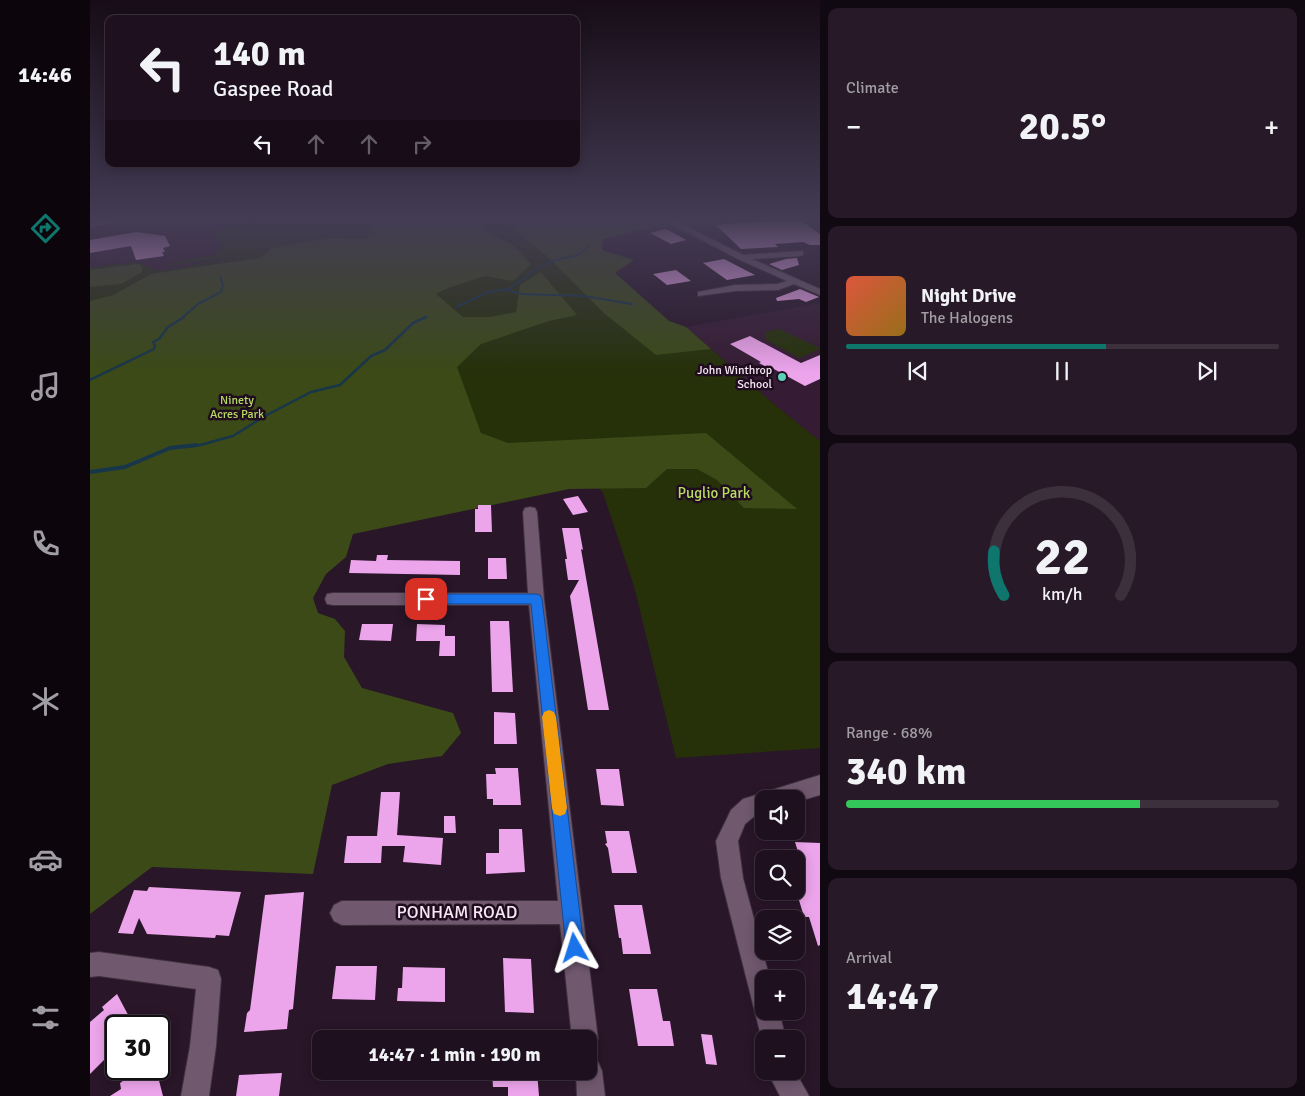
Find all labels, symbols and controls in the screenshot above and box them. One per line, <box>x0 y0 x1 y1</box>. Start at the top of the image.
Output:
text: 140 m <box>213 32 306 75</box>
icon: left <box>130 35 195 100</box>
text: 14:46 <box>18 61 72 88</box>
text: Gaspee Road <box>213 75 334 102</box>
text: Climate <box>846 78 899 98</box>
text: 20.5° <box>1019 103 1106 150</box>
text: − <box>846 110 861 144</box>
text: + <box>1264 110 1279 144</box>
icon: left <box>249 130 277 158</box>
icon: ahead <box>302 130 330 158</box>
icon: ahead <box>355 130 383 158</box>
icon: right <box>408 130 436 158</box>
icon: directions <box>28 211 63 246</box>
text: Night Drive <box>921 284 1016 308</box>
text: The Halogens <box>921 308 1013 328</box>
icon: previous <box>904 357 932 385</box>
icon: pause <box>1048 357 1076 385</box>
icon: next <box>1193 357 1221 385</box>
place label: John Winthrop School <box>697 363 772 392</box>
icon: music <box>28 369 63 404</box>
marker: John Winthrop School <box>776 371 788 383</box>
park label: Ninety Acres Park <box>210 393 264 422</box>
park label: Puglio Park <box>678 484 751 502</box>
text: 22 <box>1034 525 1091 589</box>
icon: phone <box>28 526 63 561</box>
pin <box>405 578 447 620</box>
text: km/h <box>1042 583 1083 605</box>
icon: arrive <box>412 585 440 613</box>
icon: climate <box>28 684 63 719</box>
text: Range · 68% <box>846 723 932 743</box>
text: 340 km <box>846 748 967 795</box>
map controls <box>755 790 805 1080</box>
button: sound <box>755 790 805 840</box>
icon: car <box>28 842 63 877</box>
button: search <box>755 850 805 900</box>
street label: PONHAM ROAD <box>397 901 517 923</box>
button: layers <box>755 910 805 960</box>
position arrow <box>548 921 600 973</box>
text: Arrival <box>846 948 892 968</box>
button: + <box>755 970 805 1020</box>
text: 14:47 <box>846 973 939 1020</box>
icon: filters <box>28 1000 63 1035</box>
speed limit sign: 30 <box>105 1015 170 1080</box>
button: − <box>755 1030 805 1080</box>
text: 14:47 · 1 min · 190 m <box>368 1043 541 1067</box>

